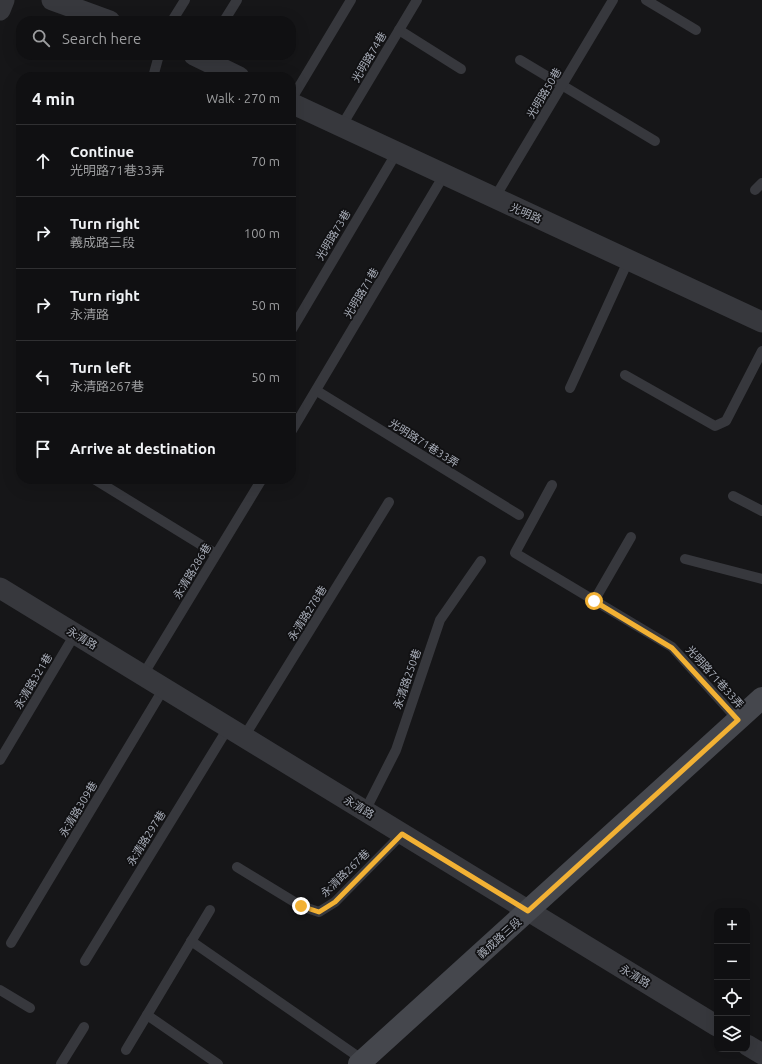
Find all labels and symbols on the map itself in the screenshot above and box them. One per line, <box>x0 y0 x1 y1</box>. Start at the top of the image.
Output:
street label: 光明路74巷 <box>349 30 389 84</box>
street label: 光明路50巷 <box>524 66 564 120</box>
street label: 光明路 <box>508 201 544 225</box>
street label: 光明路73巷 <box>313 208 353 262</box>
street label: 光明路71巷 <box>341 266 381 320</box>
street label: 光明路71巷33弄 <box>387 417 461 469</box>
street label: 永清路286巷 <box>171 541 213 601</box>
street label: 永清路278巷 <box>285 583 329 643</box>
route start <box>585 592 603 610</box>
street label: 永清路 <box>65 624 99 652</box>
street label: 光明路71巷33弄 <box>684 643 746 711</box>
street label: 永清路250巷 <box>391 647 423 711</box>
street label: 永清路321巷 <box>12 651 54 711</box>
street label: 永清路309巷 <box>57 779 99 839</box>
street label: 永清路 <box>342 793 376 821</box>
street label: 永清路297巷 <box>124 808 168 868</box>
street label: 永清路267巷 <box>318 847 372 899</box>
route end <box>292 897 310 915</box>
street label: 義成路三段 <box>475 915 523 961</box>
street label: 永清路 <box>618 962 652 990</box>

